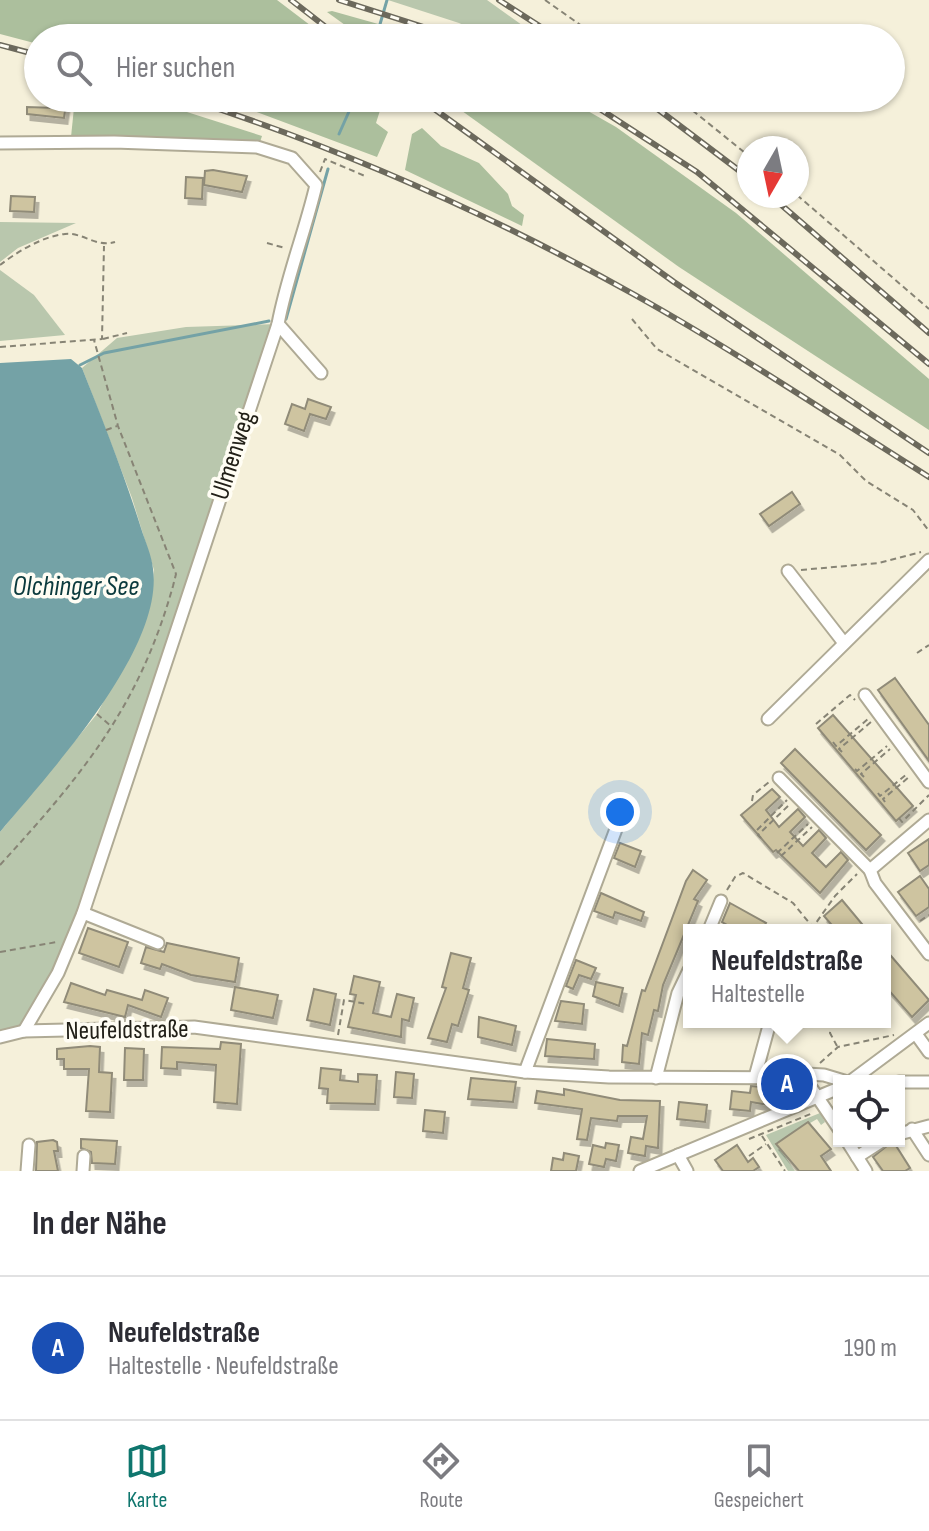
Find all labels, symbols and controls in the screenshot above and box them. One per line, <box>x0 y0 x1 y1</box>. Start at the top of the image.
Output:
search box <box>24 24 905 112</box>
icon: search <box>52 46 96 90</box>
text: Hier suchen <box>116 50 235 86</box>
north arrow <box>737 136 809 208</box>
street label: Ulmenweg <box>205 407 262 504</box>
water label: Olchinger See <box>13 570 139 603</box>
your location <box>600 792 640 832</box>
popup <box>683 924 891 1028</box>
text: Neufeldstraße <box>711 943 863 979</box>
text: Haltestelle <box>711 979 805 1010</box>
street label: Neufeldstraße <box>65 1014 189 1047</box>
pin: A <box>761 1054 813 1114</box>
map controls <box>833 1075 905 1147</box>
button: locate <box>833 1075 905 1147</box>
text: In der Nähe <box>32 1203 167 1244</box>
text: Neufeldstraße <box>108 1315 260 1351</box>
text: A <box>52 1333 64 1364</box>
text: 190 m <box>844 1333 897 1364</box>
text: Haltestelle · Neufeldstraße <box>108 1351 339 1382</box>
tab: Karte <box>125 1439 169 1514</box>
tab: Route <box>419 1439 463 1514</box>
tab: Gespeichert <box>714 1439 804 1514</box>

